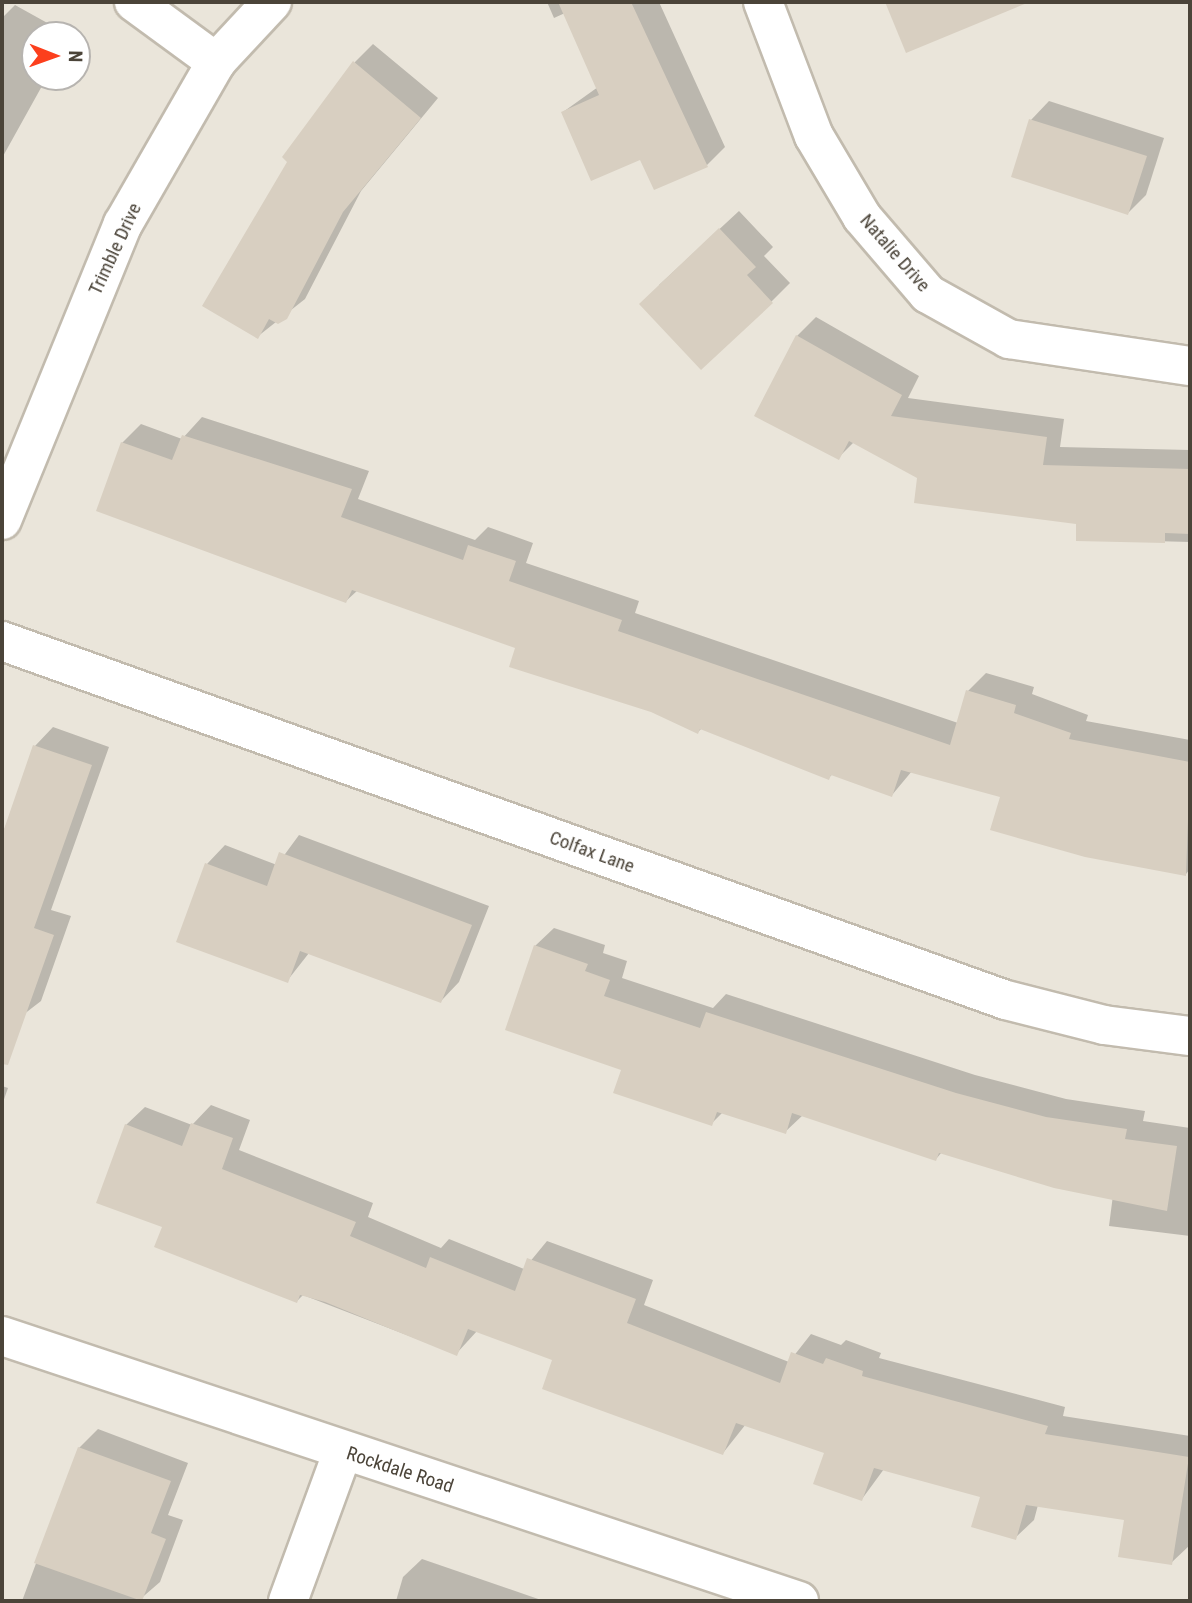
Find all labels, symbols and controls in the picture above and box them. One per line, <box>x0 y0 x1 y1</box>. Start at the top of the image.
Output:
north arrow <box>21 21 91 91</box>
text: N <box>64 50 87 62</box>
street label: Trimble Drive <box>84 200 146 298</box>
street label: Natalie Drive <box>855 209 935 297</box>
street label: Colfax Lane <box>546 826 638 878</box>
street label: Rockdale Road <box>344 1442 456 1498</box>

